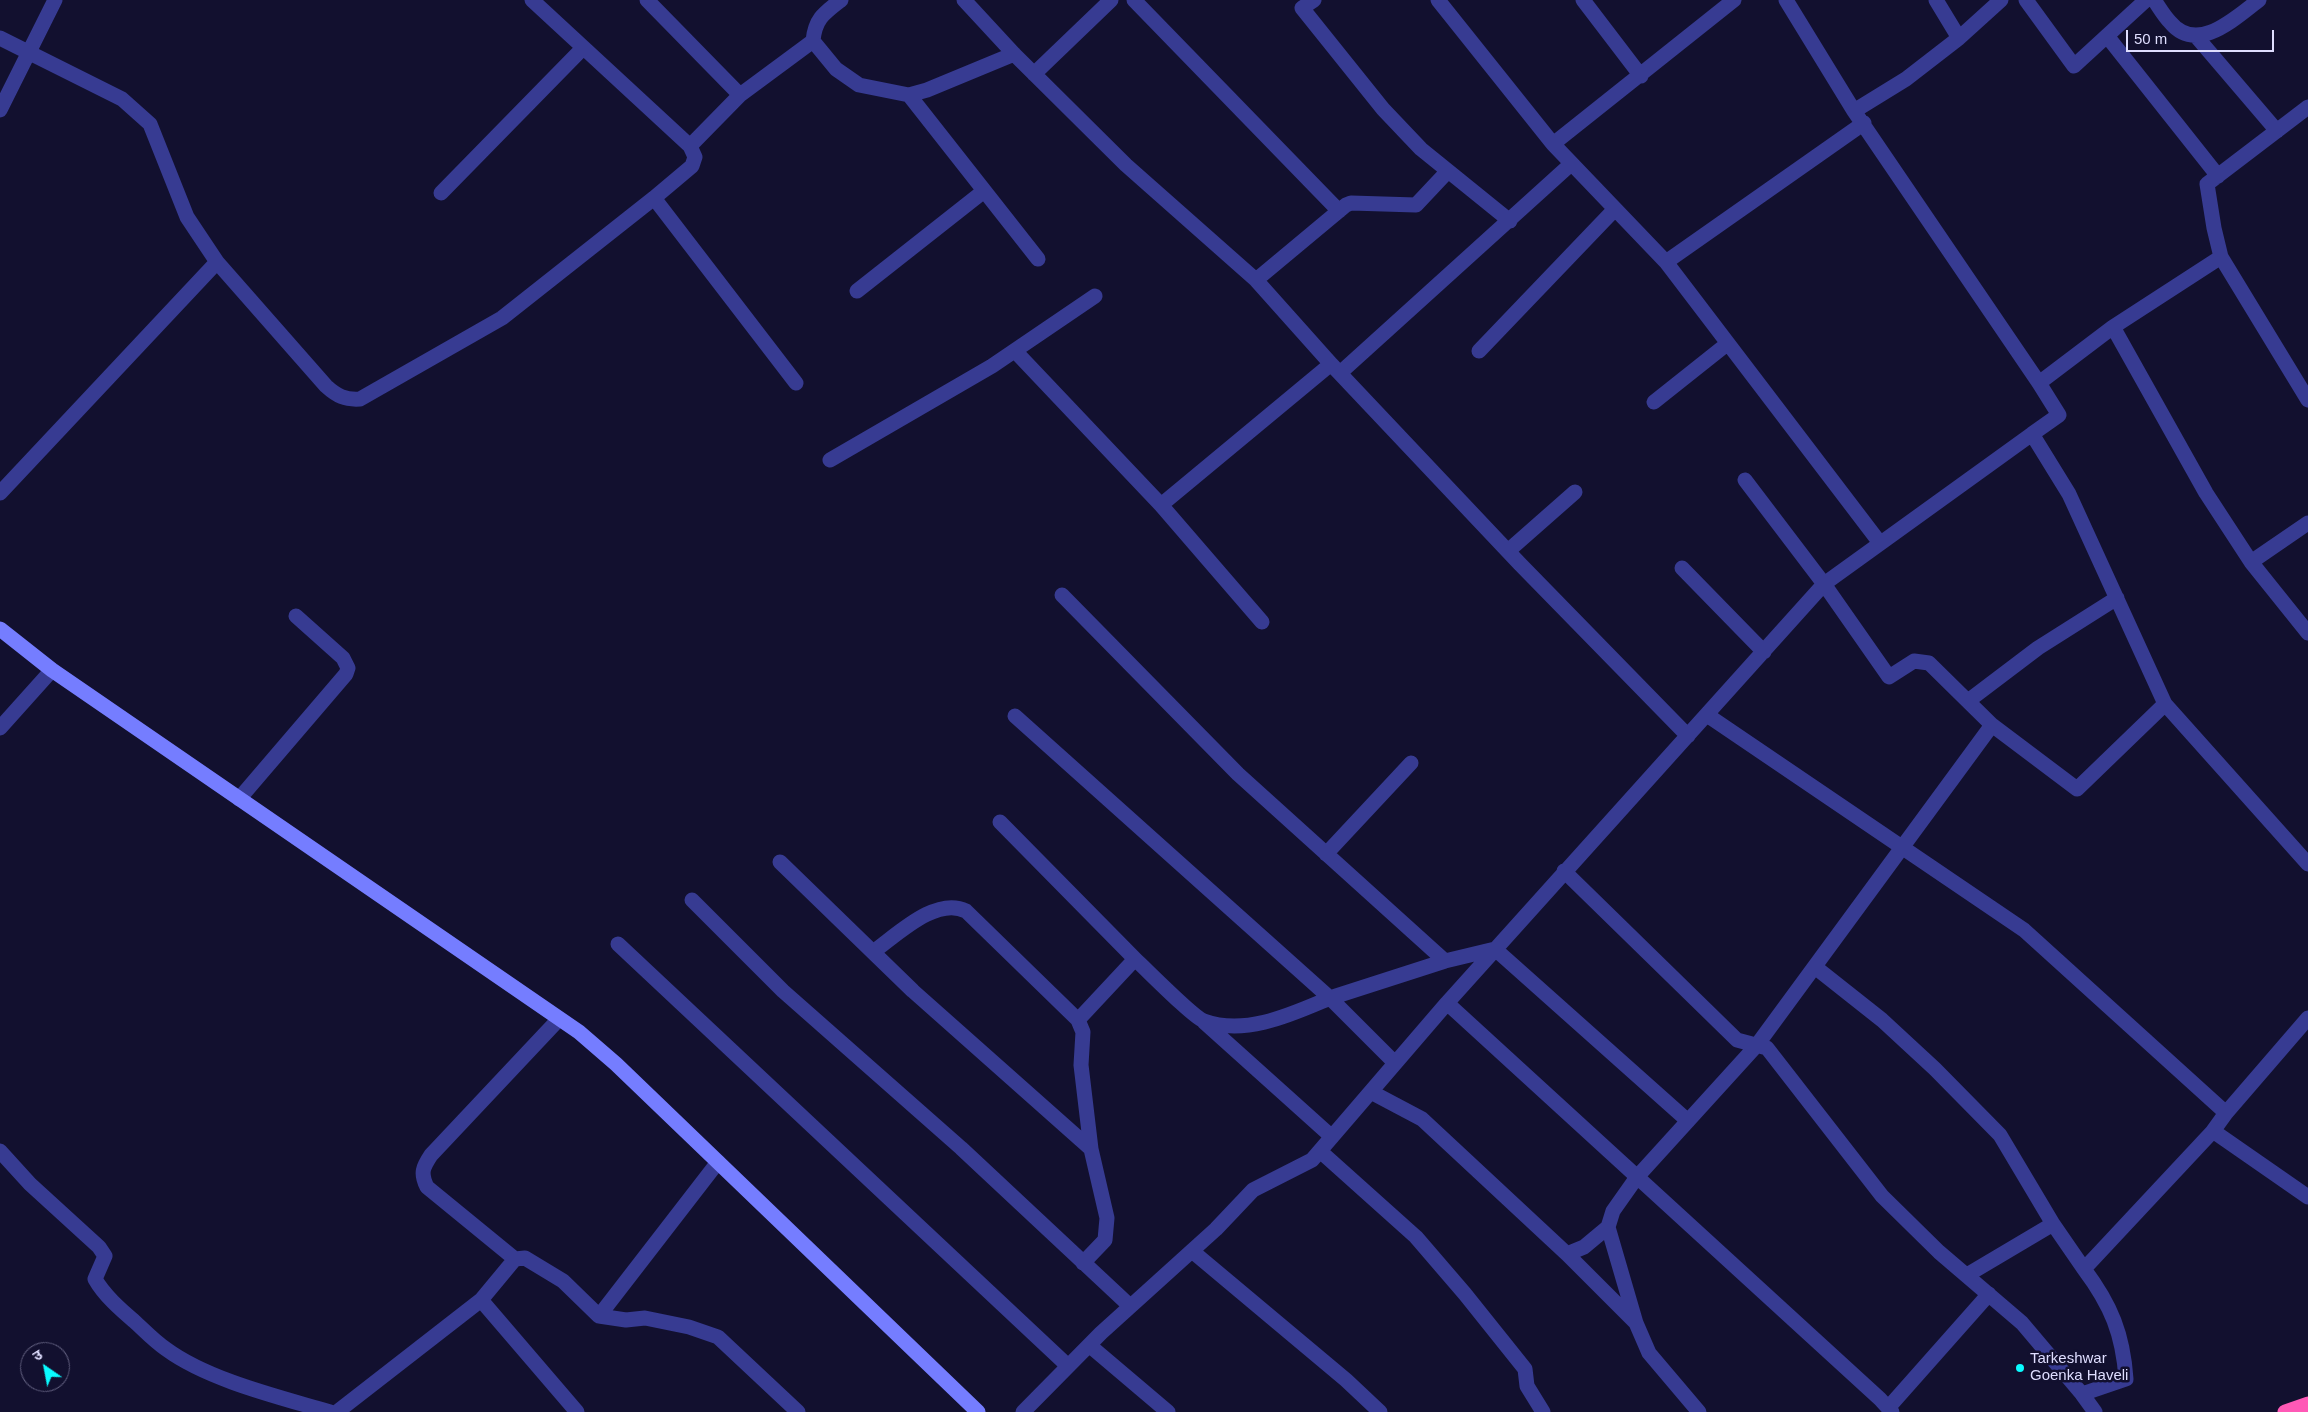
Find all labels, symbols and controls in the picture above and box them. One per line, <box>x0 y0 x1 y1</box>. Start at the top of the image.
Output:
scale bar <box>2128 20 2276 52</box>
text: 50 m <box>2134 30 2167 47</box>
north arrow <box>20 1342 70 1392</box>
text: उ <box>30 1346 45 1364</box>
place label: Tarkeshwar Goenka Haveli <box>2030 1350 2128 1385</box>
marker: Tarkeshwar Goenka Haveli <box>2014 1362 2026 1374</box>

